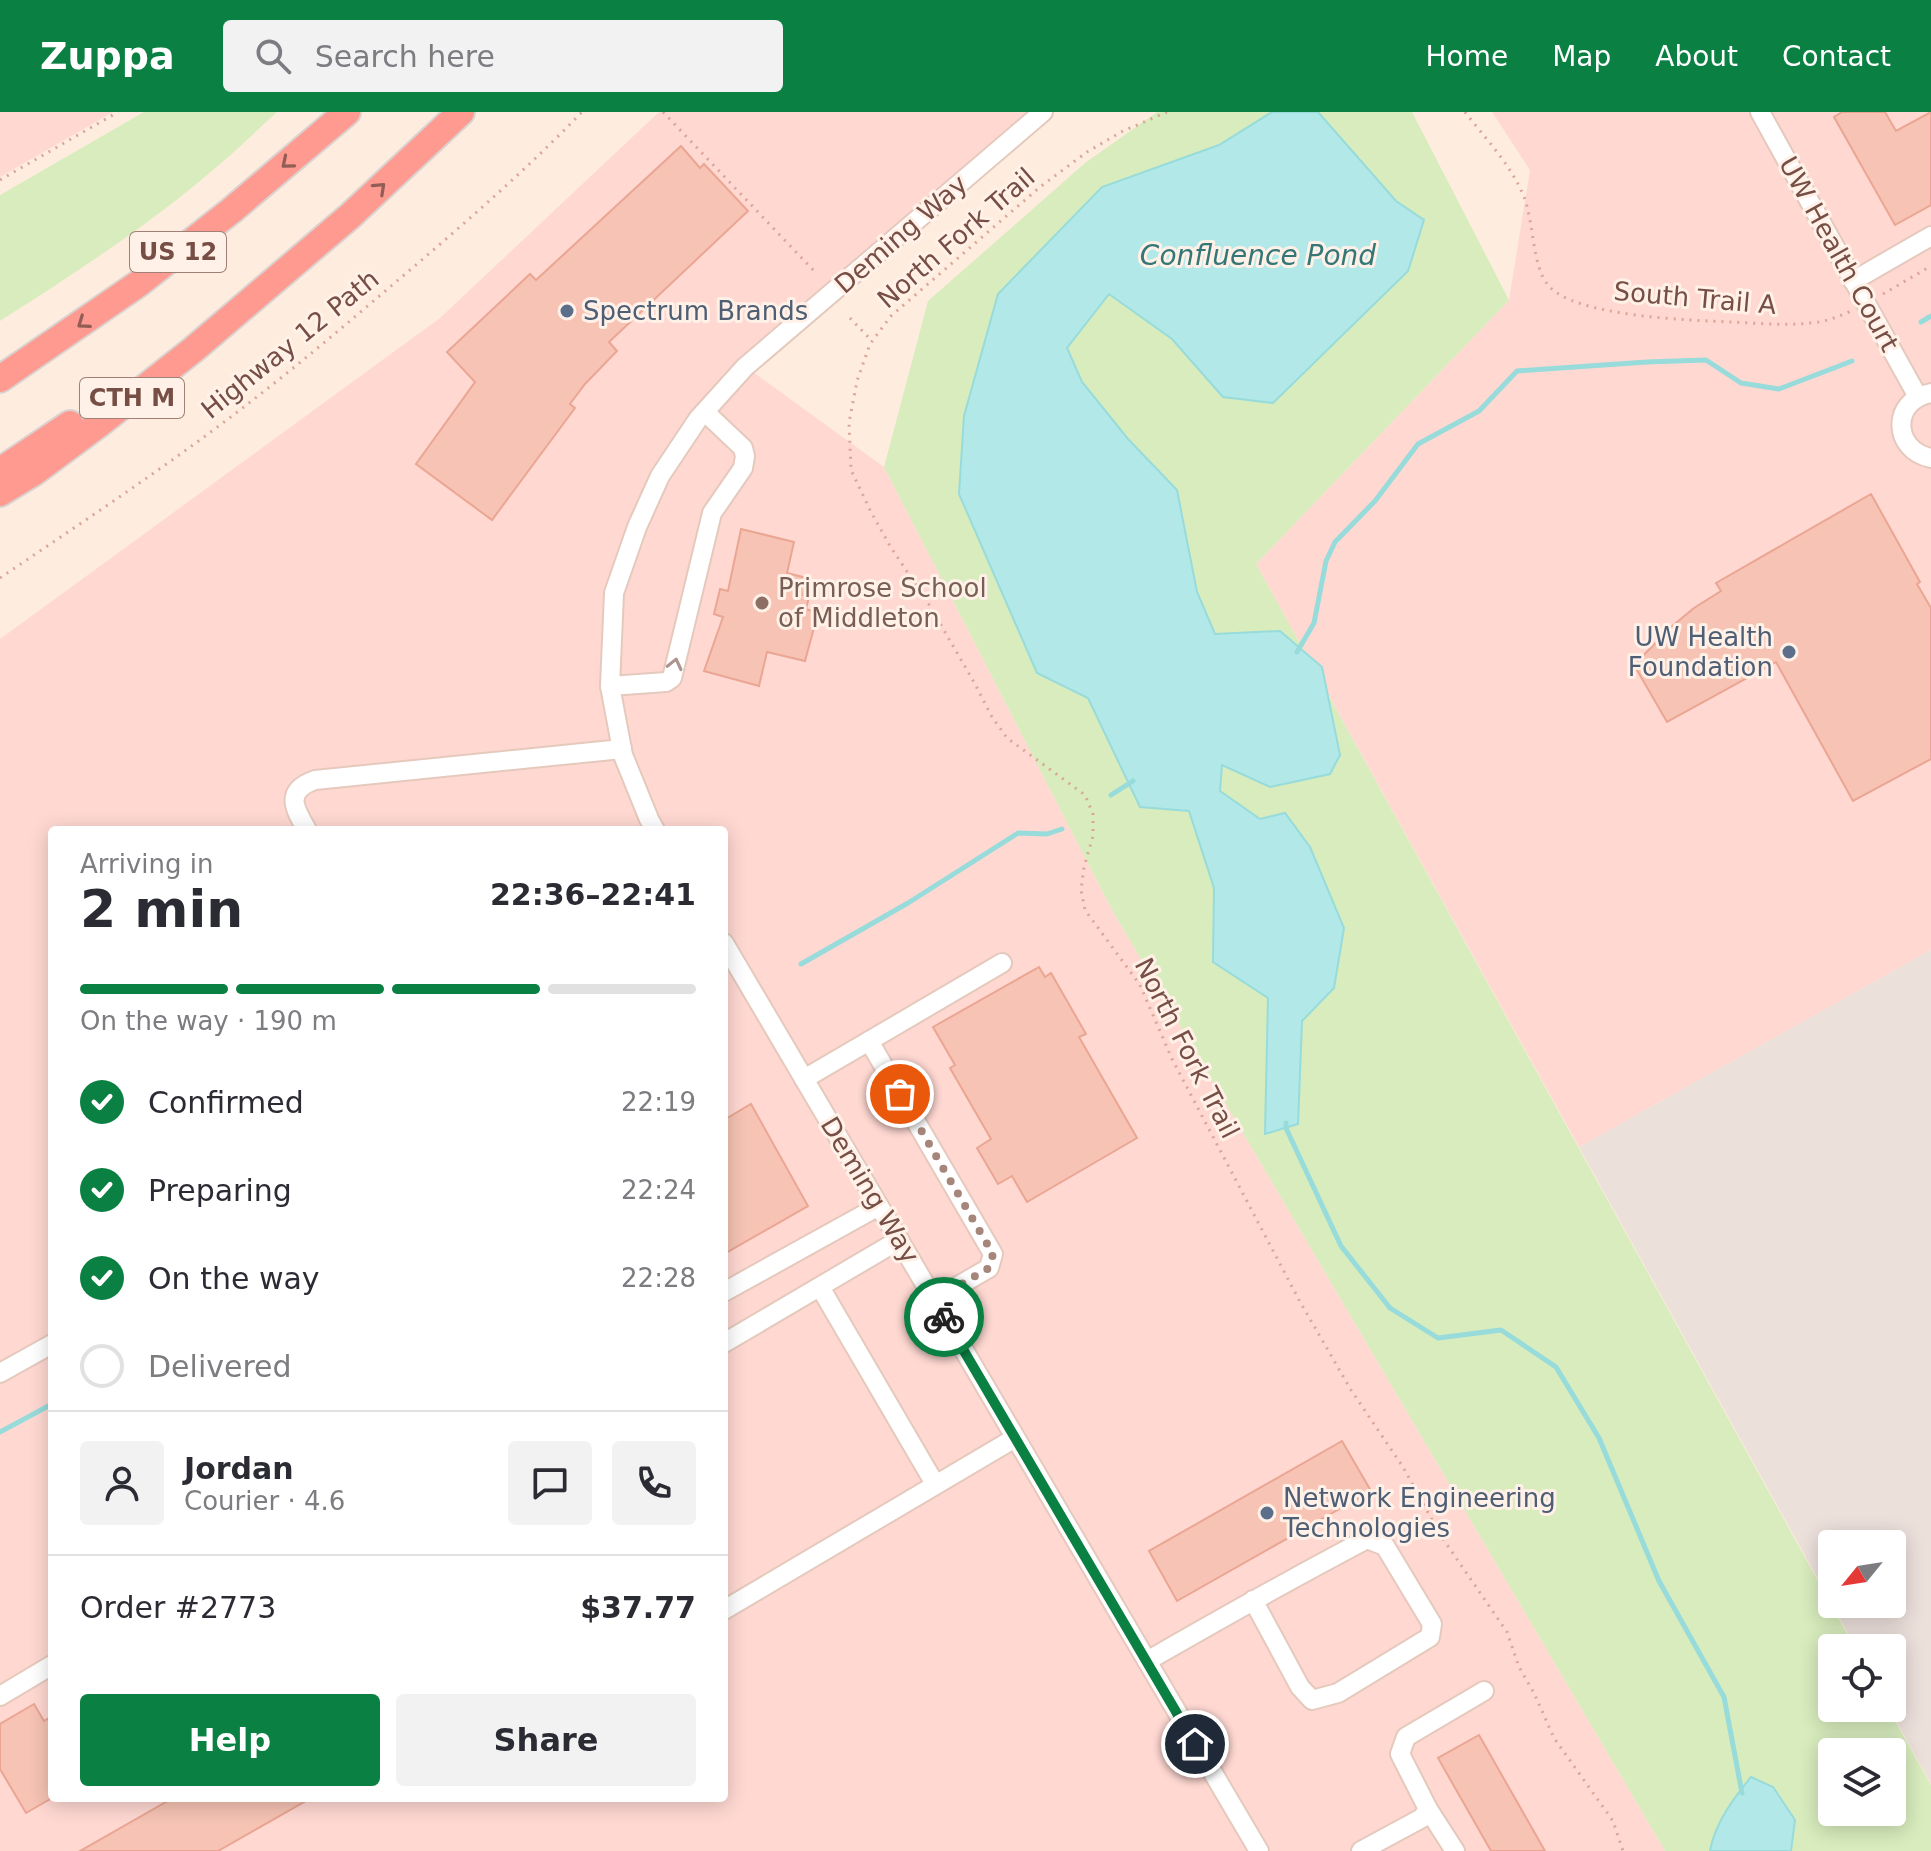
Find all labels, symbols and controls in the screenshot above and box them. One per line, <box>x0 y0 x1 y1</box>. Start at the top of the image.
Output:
search box <box>223 20 783 92</box>
text: Zuppa <box>40 34 175 78</box>
icon: search <box>251 34 295 78</box>
text: Search here <box>315 39 495 74</box>
text: Home <box>1425 40 1508 73</box>
text: Map <box>1552 40 1611 73</box>
text: About <box>1655 40 1738 73</box>
text: Contact <box>1782 40 1891 73</box>
street label: UW Health Court <box>1773 151 1905 357</box>
one-way arrow <box>282 153 297 168</box>
street label: North Fork Trail <box>871 162 1041 314</box>
street label: Deming Way <box>829 168 973 300</box>
one-way arrow <box>371 183 385 198</box>
road number: US 12 <box>130 232 226 272</box>
water label: Confluence Pond <box>1140 239 1376 272</box>
street label: Highway 12 Path <box>195 263 385 425</box>
street label: South Trail A <box>1612 276 1778 320</box>
place label: Spectrum Brands <box>583 296 808 326</box>
marker: Spectrum Brands <box>558 302 576 320</box>
one-way arrow <box>77 313 91 328</box>
road number: CTH M <box>80 378 184 418</box>
place label: Primrose School of Middleton <box>778 573 987 633</box>
marker: Primrose School of Middleton <box>753 594 771 612</box>
place label: UW Health Foundation <box>1628 622 1773 682</box>
marker: UW Health Foundation <box>1780 643 1798 661</box>
one-way arrow <box>666 658 683 672</box>
text: Arriving in <box>80 849 214 879</box>
text: 22:36–22:41 <box>490 877 696 912</box>
text: 2 min <box>80 879 243 939</box>
street label: North Fork Trail <box>1129 953 1245 1143</box>
text: On the way · 190 m <box>80 1006 337 1036</box>
pin <box>866 1060 934 1128</box>
icon: bag <box>878 1072 922 1116</box>
icon: check <box>80 1080 124 1124</box>
text: Confirmed <box>148 1085 304 1120</box>
text: 22:19 <box>621 1087 696 1117</box>
street label: Deming Way <box>815 1111 925 1269</box>
icon: check <box>80 1168 124 1212</box>
text: Preparing <box>148 1173 292 1208</box>
text: 22:24 <box>621 1175 696 1205</box>
icon: check <box>80 1256 124 1300</box>
text: On the way <box>148 1261 320 1296</box>
text: 22:28 <box>621 1263 696 1293</box>
courier <box>904 1277 984 1357</box>
icon: bike <box>922 1295 966 1339</box>
text: Delivered <box>148 1349 292 1384</box>
button: person <box>80 1441 164 1525</box>
button: chat <box>508 1441 592 1525</box>
button: phone <box>612 1441 696 1525</box>
text: Jordan <box>184 1451 294 1486</box>
place label: Network Engineering Technologies <box>1282 1483 1556 1543</box>
text: Courier · 4.6 <box>184 1486 345 1516</box>
marker: Network Engineering Technologies <box>1258 1504 1276 1522</box>
north arrow <box>1818 1530 1906 1618</box>
map controls <box>1818 1530 1906 1826</box>
text: Order #2773 <box>80 1590 276 1625</box>
text: $37.77 <box>580 1590 696 1625</box>
button: locate <box>1818 1634 1906 1722</box>
button: Help <box>80 1694 380 1786</box>
button: Share <box>396 1694 696 1786</box>
pin <box>1161 1710 1229 1778</box>
icon: home <box>1173 1722 1217 1766</box>
button: layers <box>1818 1738 1906 1826</box>

